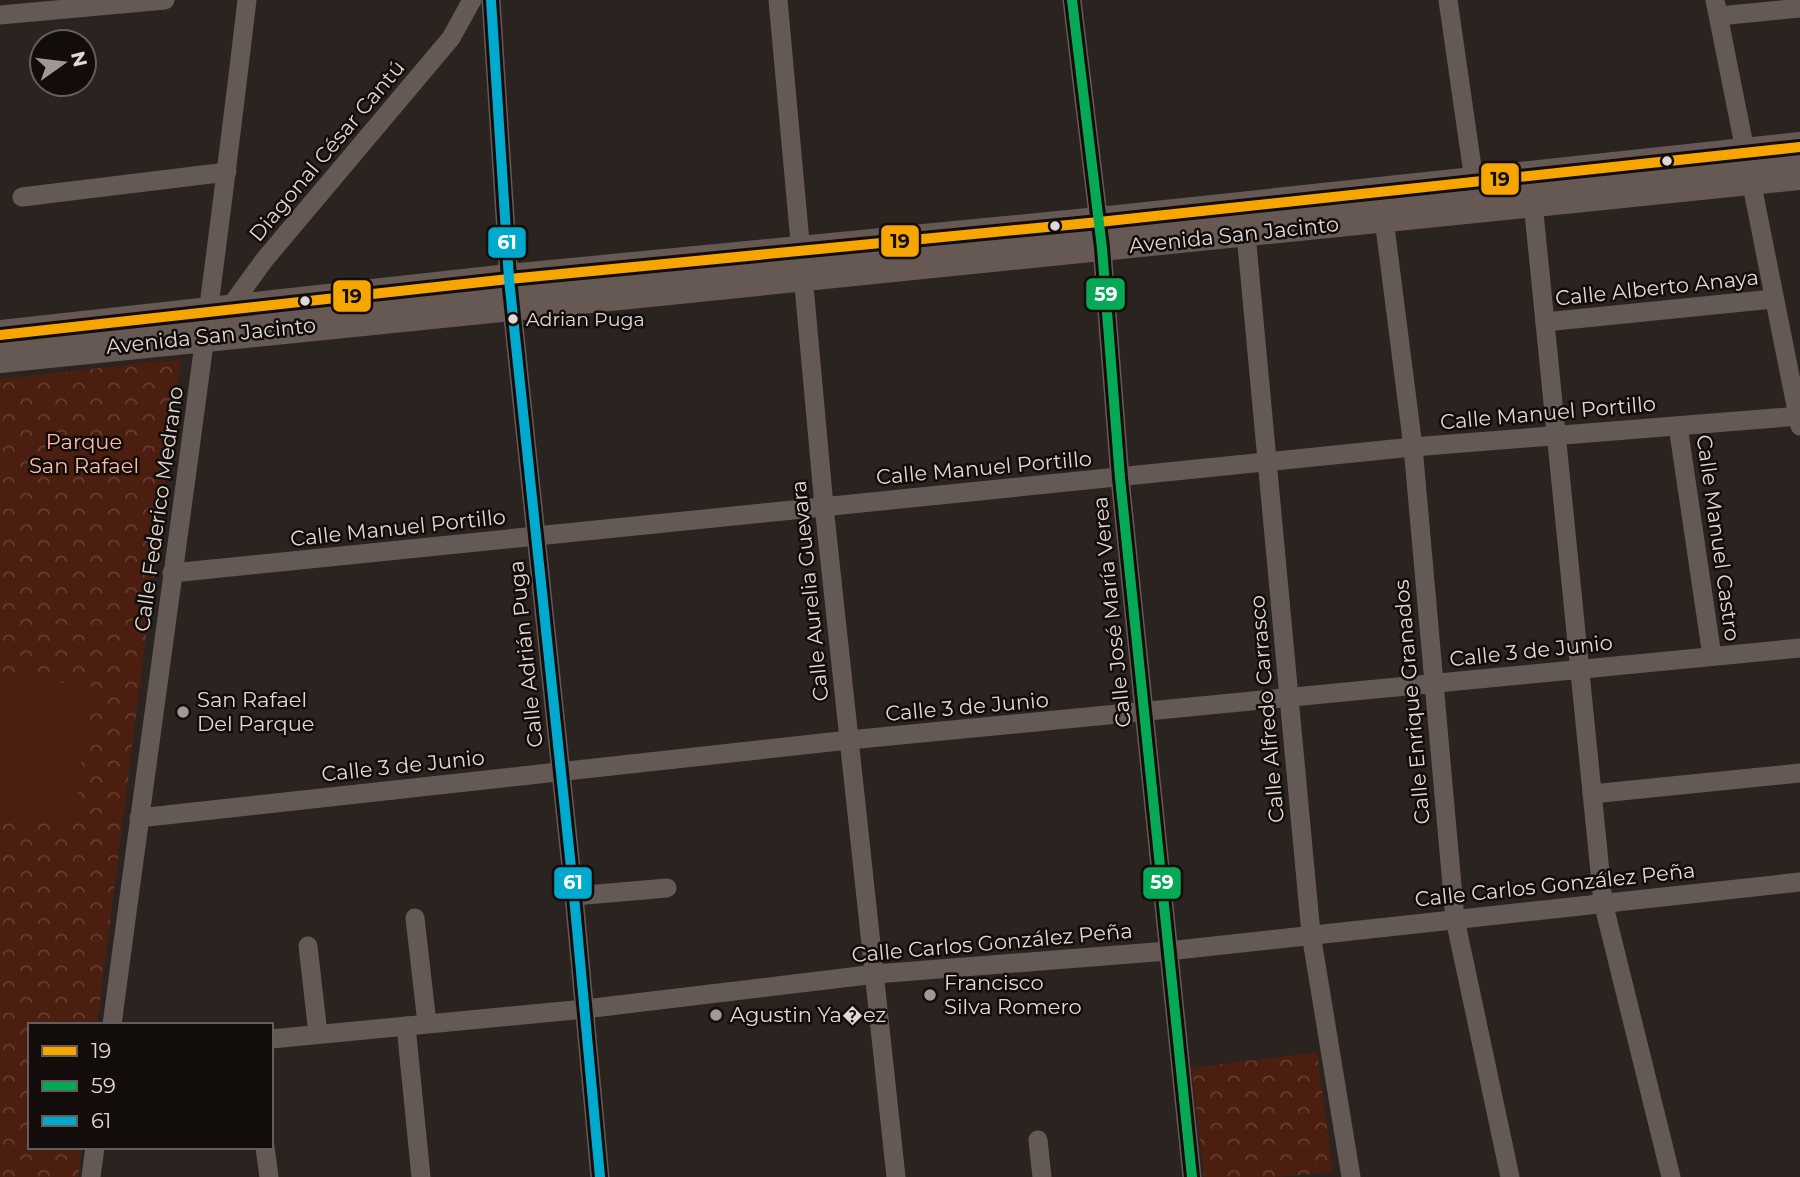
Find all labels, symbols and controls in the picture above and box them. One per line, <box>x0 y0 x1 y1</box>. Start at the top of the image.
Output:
north arrow <box>28 28 98 98</box>
text: N <box>66 49 92 69</box>
street label: Diagonal César Cantú <box>244 55 410 246</box>
unlabelled marker <box>1660 154 1674 168</box>
line badge: 19 <box>1480 162 1520 196</box>
text: 19 <box>1490 168 1510 191</box>
street label: Avenida San Jacinto <box>1128 211 1340 258</box>
unlabelled marker <box>1048 219 1062 233</box>
line badge: 19 <box>880 224 920 258</box>
line badge: 61 <box>487 226 527 259</box>
text: 19 <box>890 230 910 253</box>
text: 61 <box>497 231 517 254</box>
street label: Calle Alberto Anaya <box>1554 264 1760 311</box>
line badge: 59 <box>1085 277 1126 311</box>
line badge: 19 <box>332 279 372 313</box>
text: 59 <box>1094 283 1118 306</box>
text: 19 <box>342 285 362 308</box>
unlabelled marker <box>298 294 312 308</box>
place label: Adrian Puga <box>526 308 645 331</box>
street label: Avenida San Jacinto <box>105 312 317 359</box>
marker: Adrian Puga <box>506 312 520 326</box>
street label: Calle Federico Medrano <box>129 385 188 633</box>
street label: Calle Manuel Portillo <box>1439 391 1657 434</box>
park label: Parque San Rafael <box>29 429 139 478</box>
street label: Calle Manuel Castro <box>1692 433 1745 643</box>
street label: Calle Manuel Portillo <box>875 446 1093 489</box>
street label: Calle Aurelia Guevara <box>785 479 834 703</box>
street label: Calle José María Verea <box>1087 495 1136 729</box>
street label: Calle Manuel Portillo <box>289 504 507 551</box>
street label: Calle Adrián Puga <box>503 559 548 749</box>
street label: Calle Enrique Granados <box>1388 579 1435 826</box>
street label: Calle Alfredo Carrasco <box>1244 594 1289 824</box>
street label: Calle 3 de Junio <box>1448 629 1614 672</box>
place label: San Rafael Del Parque <box>197 687 315 736</box>
street label: Calle 3 de Junio <box>884 687 1050 726</box>
marker: San Rafael Del Parque <box>175 704 191 720</box>
street label: Calle 3 de Junio <box>320 744 486 787</box>
street label: Calle Carlos González Peña <box>1414 857 1696 912</box>
line badge: 61 <box>553 866 593 900</box>
line badge: 59 <box>1142 866 1182 900</box>
text: 61 <box>563 871 583 894</box>
text: 59 <box>1150 871 1174 894</box>
street label: Calle Carlos González Peña <box>851 918 1133 967</box>
place label: Francisco Silva Romero <box>944 970 1082 1019</box>
marker: Francisco Silva Romero <box>922 987 938 1003</box>
place label: Agustin Ya�ez <box>730 1002 886 1027</box>
marker: Agustin Ya�ez <box>708 1007 724 1023</box>
legend <box>28 1023 273 1149</box>
text: 19 <box>91 1038 111 1063</box>
text: 59 <box>91 1073 116 1098</box>
text: 61 <box>91 1108 111 1133</box>

